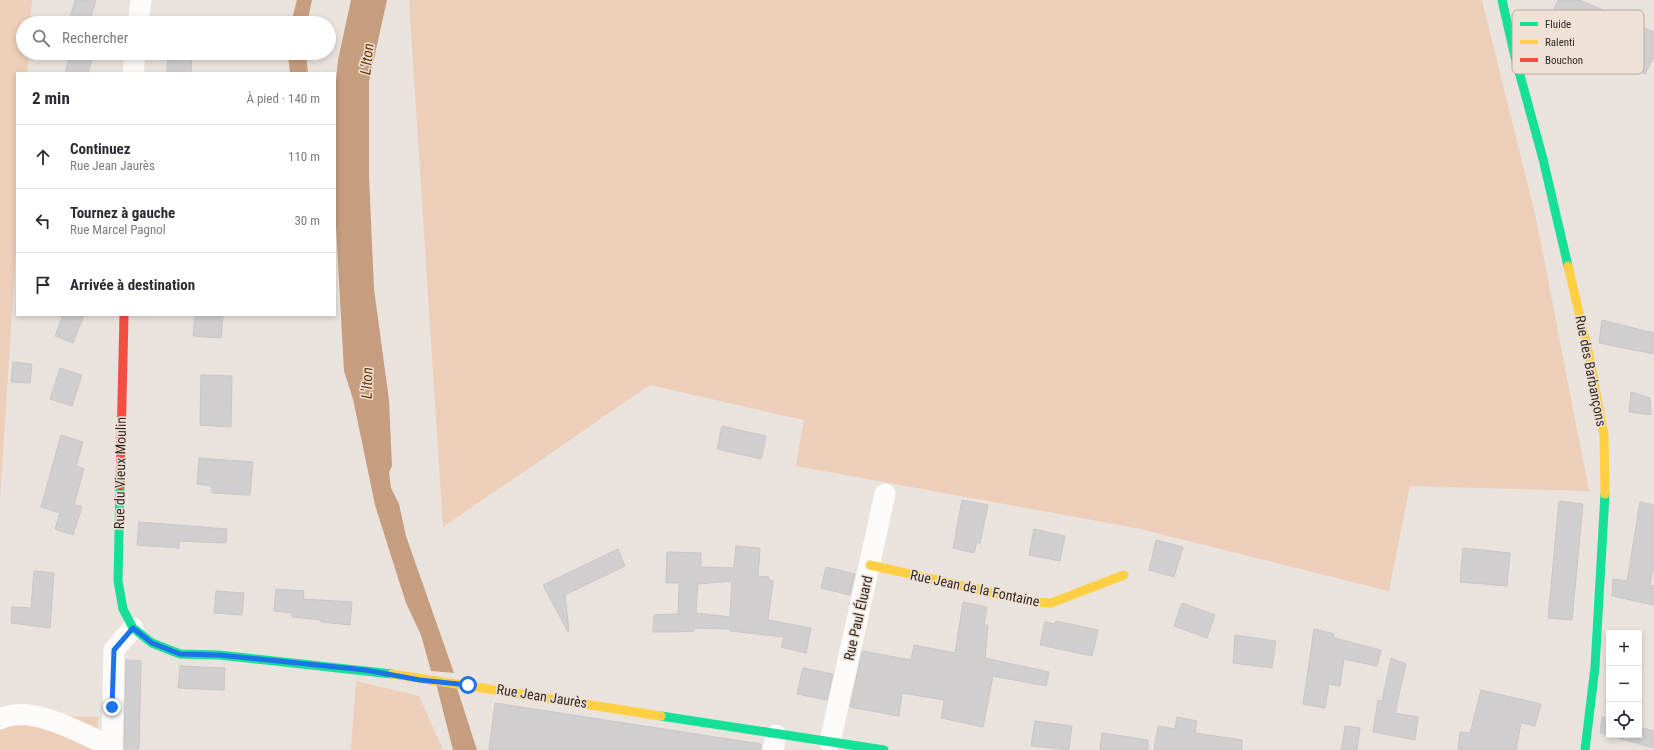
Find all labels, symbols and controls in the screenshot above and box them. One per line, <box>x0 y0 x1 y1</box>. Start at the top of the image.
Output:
legend <box>1512 10 1644 74</box>
search box <box>16 16 336 60</box>
text: Fluide <box>1545 18 1571 31</box>
icon: search <box>30 27 52 49</box>
text: Rechercher <box>62 29 128 47</box>
text: Ralenti <box>1545 36 1575 49</box>
water label: L'Iton <box>356 42 378 76</box>
text: Bouchon <box>1545 54 1583 67</box>
text: 2 min <box>32 88 70 108</box>
text: À pied · 140 m <box>246 91 320 106</box>
text: Continuez <box>70 140 131 158</box>
icon: ahead <box>32 146 54 168</box>
text: 110 m <box>288 149 320 164</box>
text: Rue Jean Jaurès <box>70 158 155 173</box>
text: Tournez à gauche <box>70 204 175 222</box>
icon: left <box>32 210 54 232</box>
text: 30 m <box>294 213 320 228</box>
text: Rue Marcel Pagnol <box>70 222 166 237</box>
icon: arrive <box>32 274 54 296</box>
text: Arrivée à destination <box>70 276 195 294</box>
street label: Rue des Barbançons <box>1572 314 1610 428</box>
water label: L'Iton <box>358 367 376 399</box>
street label: Rue du Vieux Moulin <box>111 417 129 529</box>
street label: Rue Jean de la Fontaine <box>909 566 1041 610</box>
street label: Rue Paul Éluard <box>840 574 876 662</box>
map controls <box>1606 630 1642 738</box>
button: + <box>1606 630 1642 666</box>
button: − <box>1606 666 1642 702</box>
route start <box>459 676 477 694</box>
street label: Rue Jean Jaurès <box>496 681 588 711</box>
route end <box>103 698 121 716</box>
button: locate <box>1606 702 1642 738</box>

